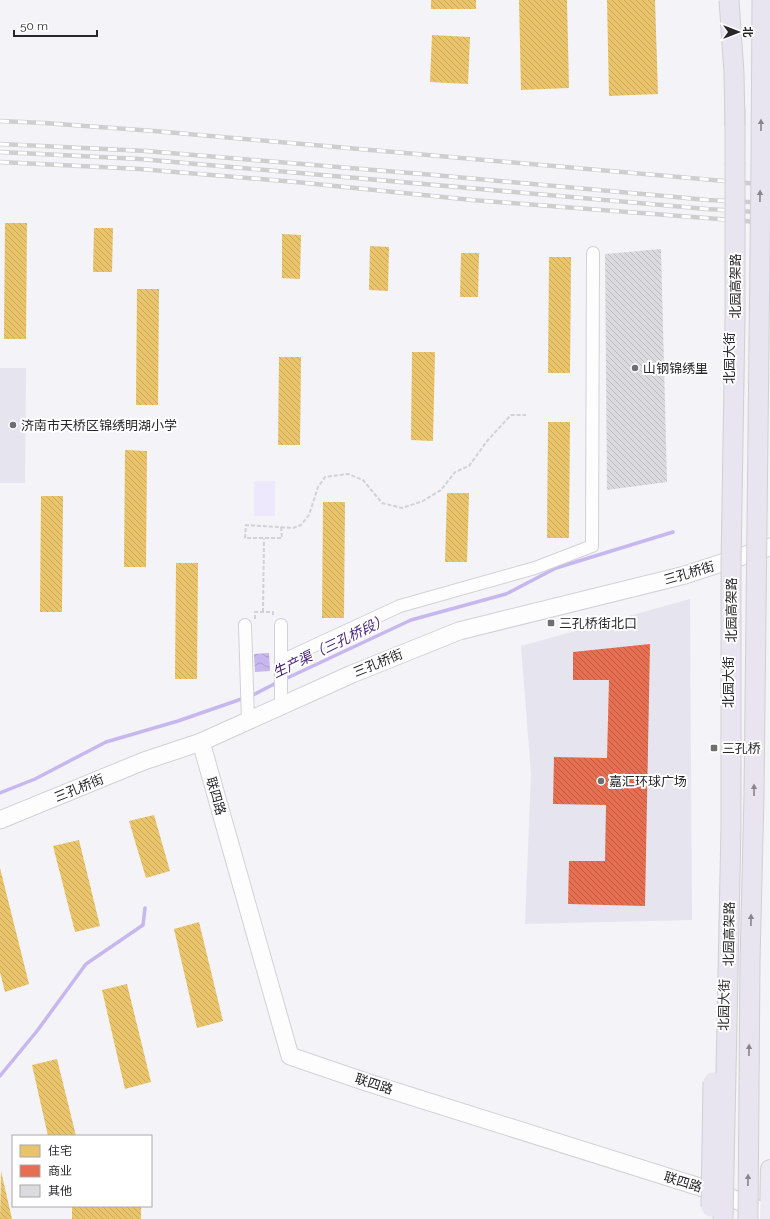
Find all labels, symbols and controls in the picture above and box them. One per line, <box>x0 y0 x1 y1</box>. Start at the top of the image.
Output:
scale bar <box>14 12 97 38</box>
north arrow <box>718 12 758 52</box>
text: 50 m <box>20 19 48 33</box>
text: 北 <box>741 27 754 38</box>
one-way arrow <box>758 118 764 131</box>
one-way arrow <box>757 189 763 202</box>
street label: 北园高架路 <box>728 253 743 319</box>
street label: 北园大街 <box>722 332 737 384</box>
place label: 山钢锦绣里 <box>643 361 708 376</box>
marker: 山钢锦绣里 <box>630 363 640 373</box>
place label: 济南市天桥区锦绣明湖小学 <box>21 418 177 433</box>
marker: 济南市天桥区锦绣明湖小学 <box>8 420 18 430</box>
street label: 三孔桥街 <box>662 559 716 587</box>
street label: 北园高架路 <box>724 577 739 643</box>
water label: 生产渠（三孔桥段） <box>270 611 390 681</box>
place label: 三孔桥街北口 <box>559 616 637 631</box>
marker: 三孔桥街北口 <box>546 618 556 628</box>
street label: 三孔桥街 <box>351 646 405 680</box>
street label: 北园大街 <box>721 656 736 708</box>
place label: 三孔桥 <box>722 741 761 756</box>
marker: 三孔桥 <box>709 743 719 753</box>
street label: 三孔桥街 <box>52 771 106 805</box>
place label: 嘉汇环球广场 <box>609 774 687 789</box>
street label: 联四路 <box>203 775 229 817</box>
marker: 嘉汇环球广场 <box>596 776 606 786</box>
one-way arrow <box>751 783 757 796</box>
street label: 北园高架路 <box>721 901 737 967</box>
one-way arrow <box>748 913 754 926</box>
street label: 北园大街 <box>716 979 732 1031</box>
one-way arrow <box>746 1043 752 1056</box>
street label: 联四路 <box>353 1071 395 1097</box>
legend <box>12 1135 152 1207</box>
text: 住宅 <box>48 1144 72 1158</box>
text: 商业 <box>48 1164 72 1178</box>
street label: 联四路 <box>662 1169 704 1195</box>
one-way arrow <box>745 1173 751 1186</box>
text: 其他 <box>48 1184 72 1198</box>

